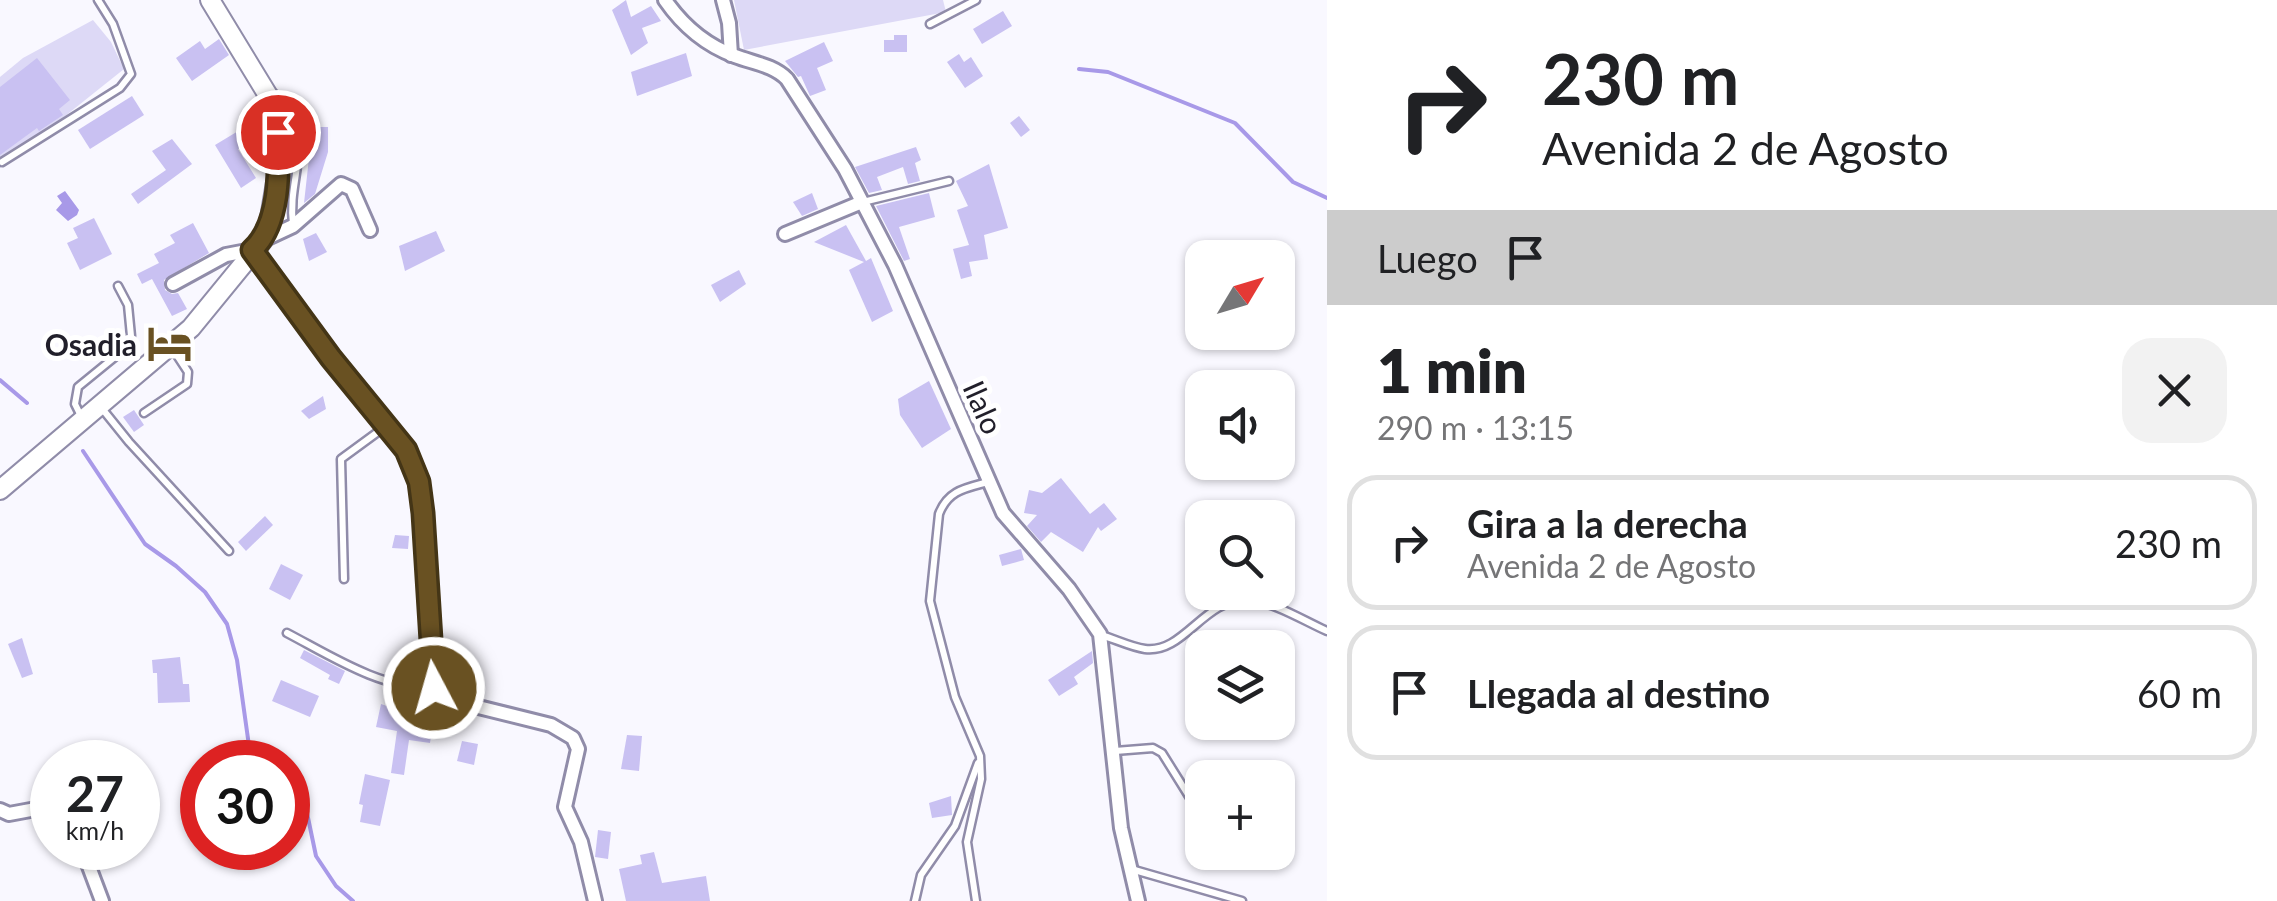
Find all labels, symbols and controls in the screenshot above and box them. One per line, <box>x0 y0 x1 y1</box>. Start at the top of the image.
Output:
text: 230 m <box>1542 36 1739 120</box>
icon: right <box>1377 40 1507 170</box>
pin <box>236 90 321 175</box>
icon: arrive <box>251 105 306 160</box>
text: Avenida 2 de Agosto <box>1542 121 1949 175</box>
icon: arrive <box>1498 230 1553 285</box>
text: Luego <box>1377 235 1478 281</box>
north arrow <box>1185 240 1295 350</box>
map controls <box>1185 240 1295 870</box>
hotel icon: Osadia <box>146 320 194 368</box>
place label: Osadia <box>45 326 137 362</box>
text: 1 min <box>1377 334 1527 406</box>
button: close <box>2122 338 2227 443</box>
button: sound <box>1185 370 1295 480</box>
street label: Ilalo <box>957 375 1011 439</box>
text: 290 m · 13:15 <box>1377 408 1574 447</box>
button: search <box>1185 500 1295 610</box>
text: Gira a la derecha <box>1467 500 1748 546</box>
icon: right <box>1382 515 1437 570</box>
text: 230 m <box>2115 520 2222 566</box>
text: Avenida 2 de Agosto <box>1467 546 1756 585</box>
button: layers <box>1185 630 1295 740</box>
position arrow <box>382 636 486 740</box>
icon: arrive <box>1382 665 1437 720</box>
text: Llegada al destino <box>1467 670 1770 716</box>
text: 60 m <box>2137 670 2222 716</box>
speed limit sign: 30 <box>180 740 310 870</box>
button: + <box>1185 760 1295 870</box>
text: 27 <box>66 763 124 823</box>
text: km/h <box>66 815 124 845</box>

